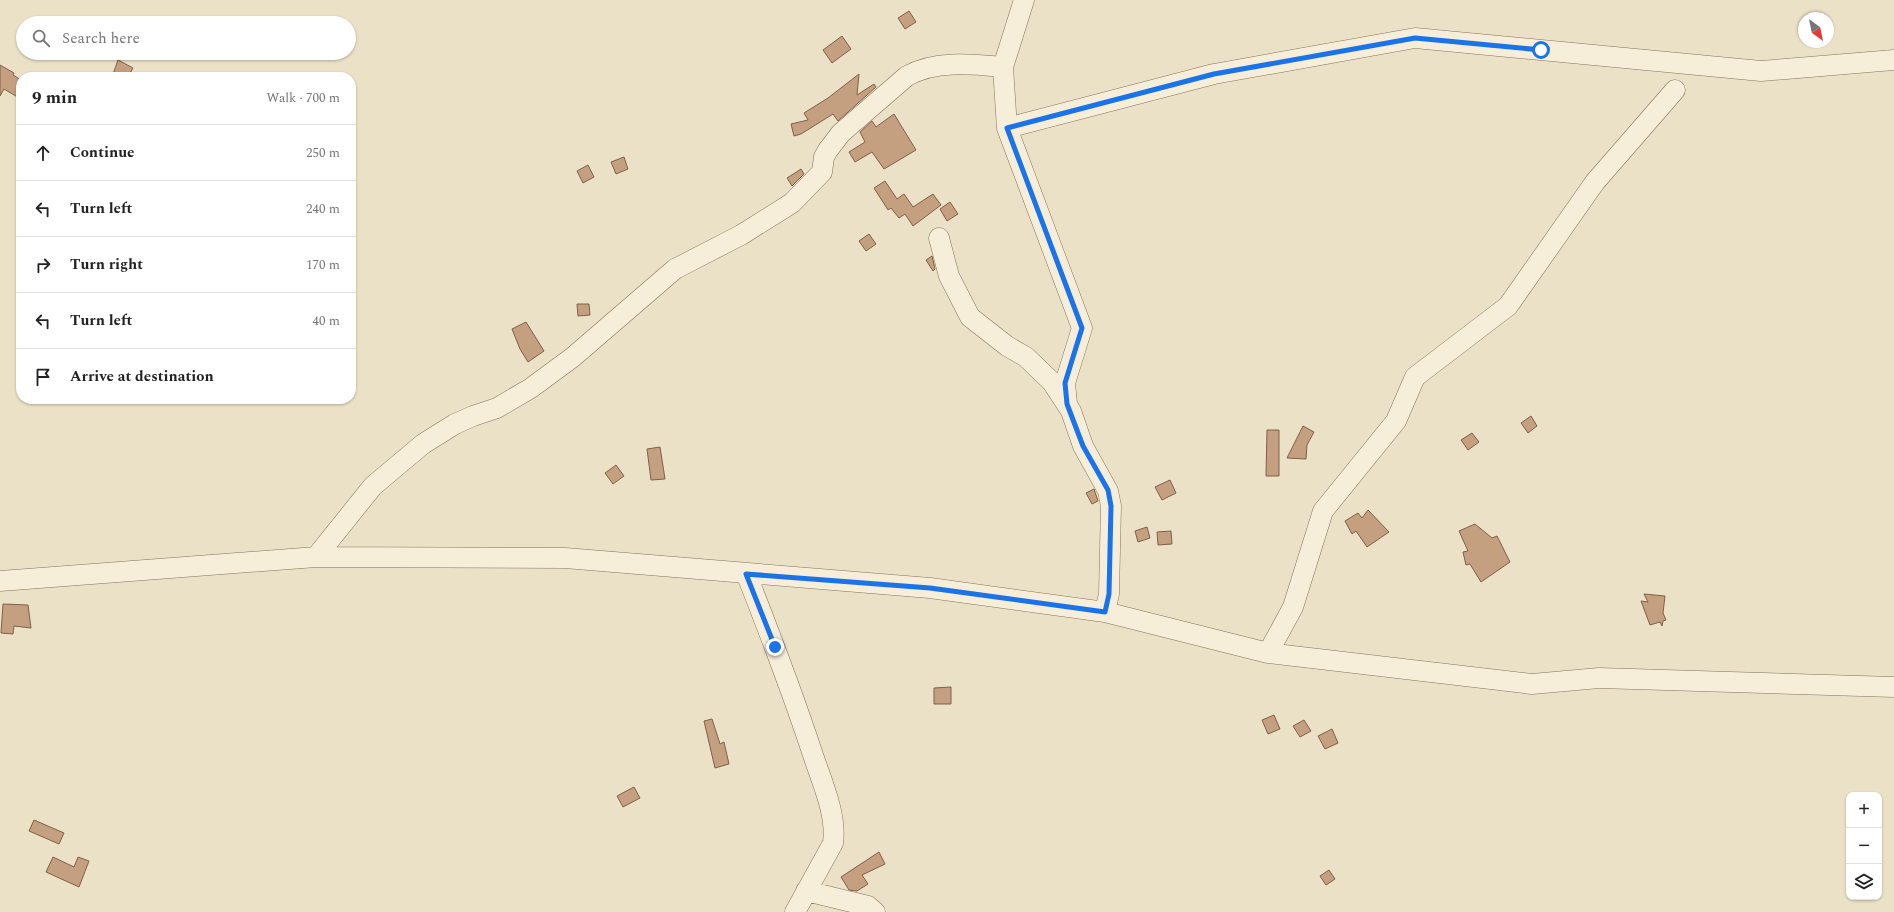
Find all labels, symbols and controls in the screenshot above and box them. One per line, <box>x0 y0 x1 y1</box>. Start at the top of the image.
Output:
north arrow <box>1798 12 1834 48</box>
search box <box>16 16 356 60</box>
icon: search <box>30 27 52 49</box>
text: Search here <box>62 27 140 50</box>
route start <box>1532 41 1550 59</box>
text: 9 min <box>32 85 77 111</box>
text: Walk · 700 m <box>266 88 340 108</box>
text: Continue <box>70 141 135 164</box>
icon: ahead <box>32 142 54 164</box>
text: 250 m <box>306 143 340 163</box>
text: Turn left <box>70 197 132 220</box>
icon: left <box>32 198 54 220</box>
text: 240 m <box>306 199 340 219</box>
text: Turn right <box>70 253 143 276</box>
icon: right <box>32 254 54 276</box>
text: 170 m <box>306 255 340 275</box>
text: Turn left <box>70 309 132 332</box>
icon: left <box>32 310 54 332</box>
text: 40 m <box>313 311 340 331</box>
text: Arrive at destination <box>70 365 214 388</box>
icon: arrive <box>32 366 54 388</box>
route end <box>766 638 784 656</box>
map controls <box>1846 792 1882 900</box>
button: + <box>1846 792 1882 828</box>
button: − <box>1846 828 1882 864</box>
button: layers <box>1846 864 1882 900</box>

